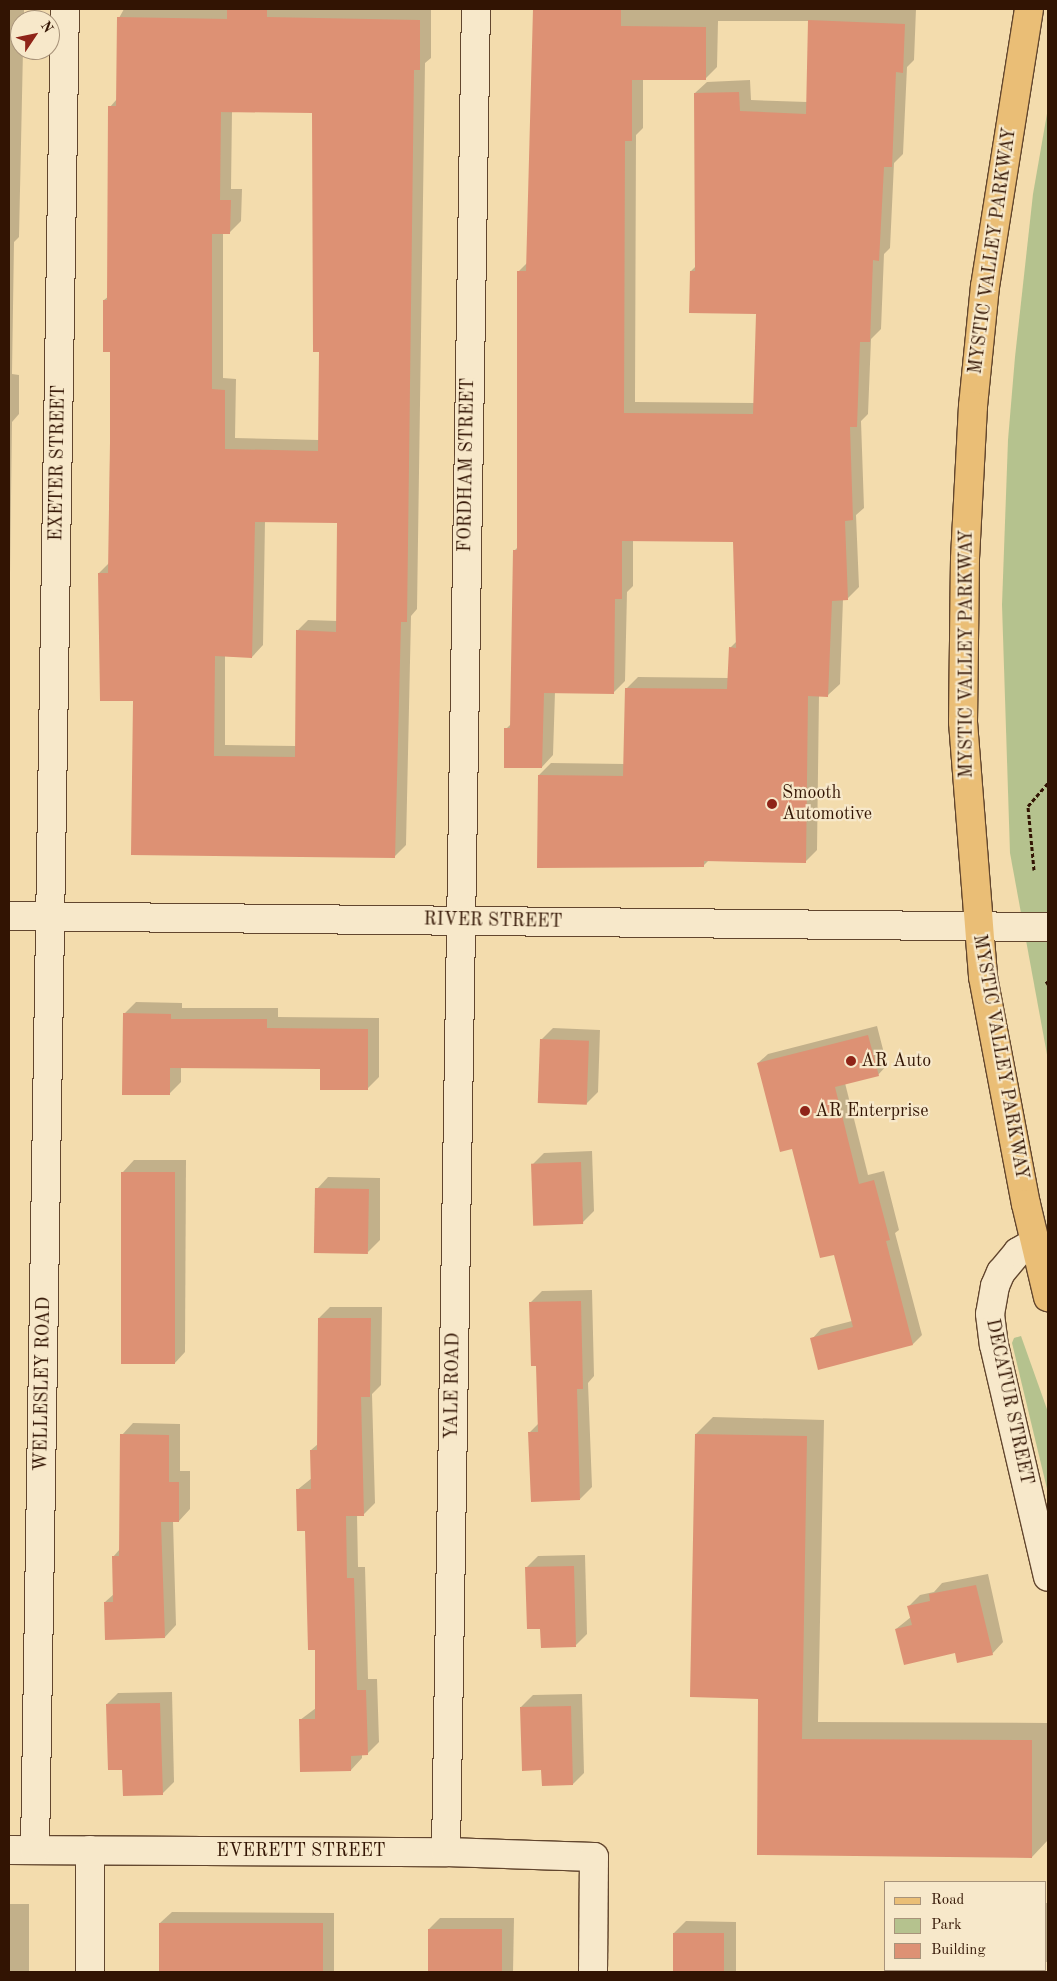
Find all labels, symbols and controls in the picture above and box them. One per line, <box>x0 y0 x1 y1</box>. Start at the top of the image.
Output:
north arrow <box>10 10 60 60</box>
text: N <box>38 19 55 36</box>
street label: MYSTIC VALLEY PARKWAY <box>965 126 1021 376</box>
street label: FORDHAM STREET <box>455 378 479 552</box>
street label: EXETER STREET <box>46 385 70 541</box>
street label: MYSTIC VALLEY PARKWAY <box>956 530 978 778</box>
place label: Smooth Automotive <box>782 783 872 826</box>
marker: Smooth Automotive <box>766 798 778 810</box>
street label: RIVER STREET <box>423 909 563 933</box>
street label: MYSTIC VALLEY PARKWAY <box>968 933 1032 1181</box>
place label: AR Auto <box>861 1050 931 1072</box>
marker: AR Auto <box>845 1055 857 1067</box>
place label: AR Enterprise <box>815 1100 928 1122</box>
marker: AR Enterprise <box>799 1105 811 1117</box>
street label: WELLESLEY ROAD <box>31 1297 55 1471</box>
street label: DECATUR STREET <box>981 1317 1037 1487</box>
street label: YALE ROAD <box>441 1333 465 1439</box>
street label: EVERETT STREET <box>216 1840 386 1862</box>
legend <box>884 1881 1047 1971</box>
text: Road <box>931 1893 964 1908</box>
text: Park <box>931 1918 962 1933</box>
text: Building <box>931 1943 986 1958</box>

